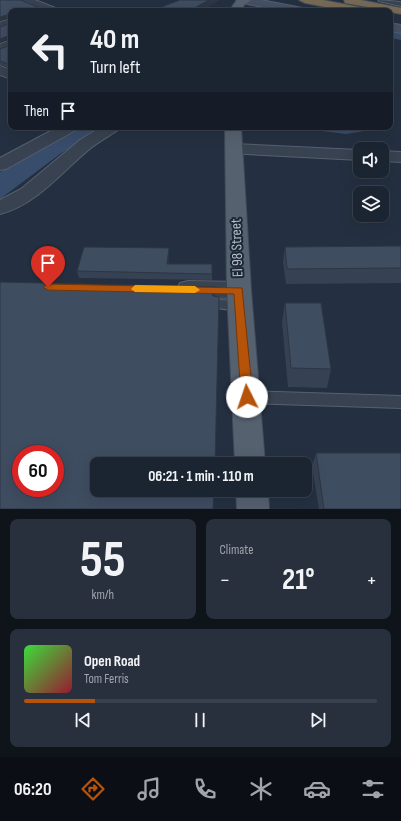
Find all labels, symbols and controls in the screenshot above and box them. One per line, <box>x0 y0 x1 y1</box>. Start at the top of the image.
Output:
text: 40 m <box>90 23 139 56</box>
icon: left <box>24 24 76 76</box>
text: Turn left <box>90 57 141 78</box>
icon: arrive <box>57 100 79 122</box>
text: Then <box>24 102 49 121</box>
map controls <box>353 142 389 222</box>
button: sound <box>353 142 389 178</box>
button: layers <box>353 186 389 222</box>
street label: El 98 Street <box>226 218 248 278</box>
pin <box>31 246 65 287</box>
icon: arrive <box>37 252 59 274</box>
position arrow <box>226 376 268 418</box>
speed limit sign: 60 <box>12 445 64 497</box>
text: 06:21 · 1 min · 110 m <box>148 467 254 486</box>
text: 55 <box>80 529 126 592</box>
text: Climate <box>220 542 253 558</box>
text: 21° <box>282 562 315 598</box>
text: − <box>220 567 230 594</box>
text: + <box>366 567 377 594</box>
text: km/h <box>92 587 114 603</box>
text: Open Road <box>84 652 140 671</box>
text: Tom Ferris <box>84 671 129 687</box>
icon: previous <box>72 709 94 731</box>
icon: pause <box>189 709 211 731</box>
icon: next <box>307 709 329 731</box>
icon: directions <box>79 775 107 803</box>
icon: music <box>135 775 163 803</box>
icon: phone <box>191 775 219 803</box>
icon: climate <box>247 775 275 803</box>
icon: car <box>303 775 331 803</box>
icon: filters <box>359 775 387 803</box>
text: 06:20 <box>14 779 51 800</box>

